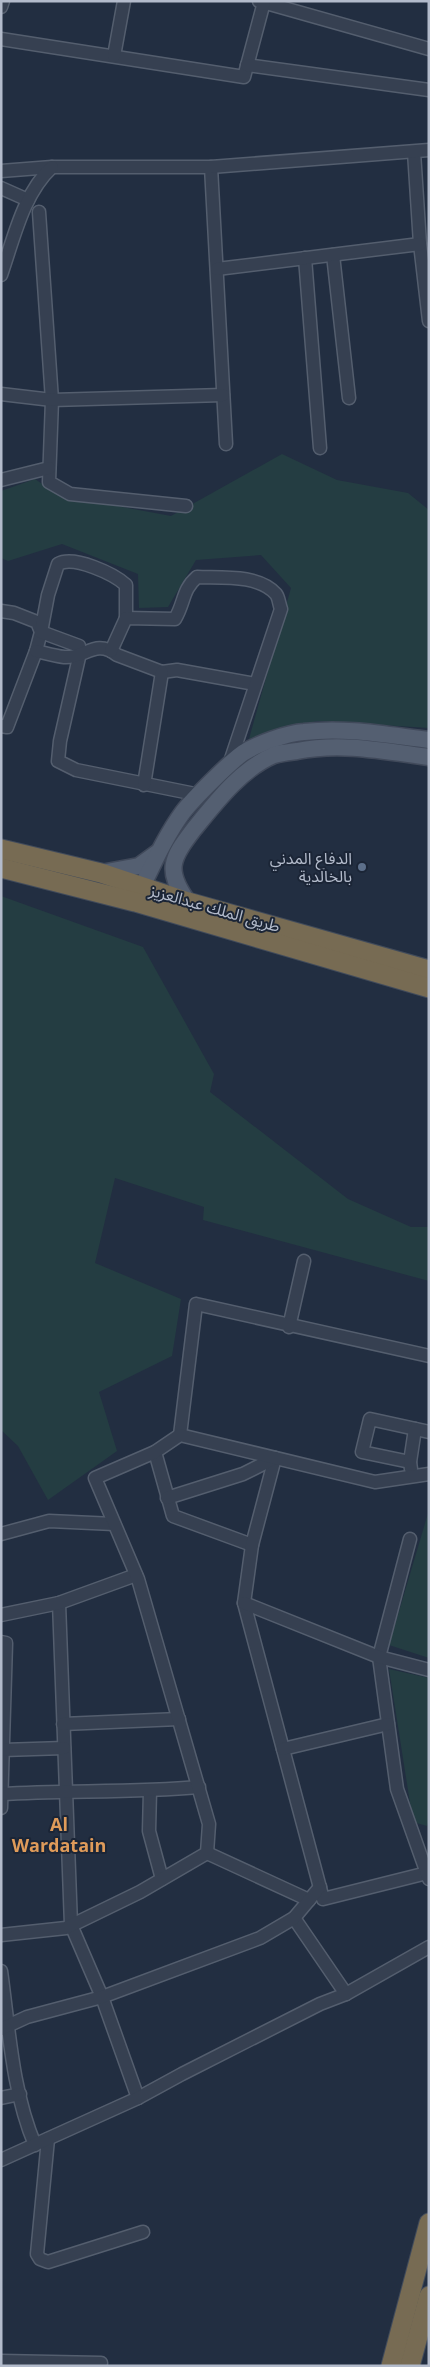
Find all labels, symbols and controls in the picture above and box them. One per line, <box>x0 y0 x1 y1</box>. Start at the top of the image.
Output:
place label: الدفاع المدني بالخالدية <box>270 847 352 887</box>
marker: الدفاع المدني بالخالدية <box>356 861 368 873</box>
street label: طريق الملك عبدالعزيز <box>146 879 283 937</box>
district label: Al Wardatain <box>12 1812 106 1857</box>

